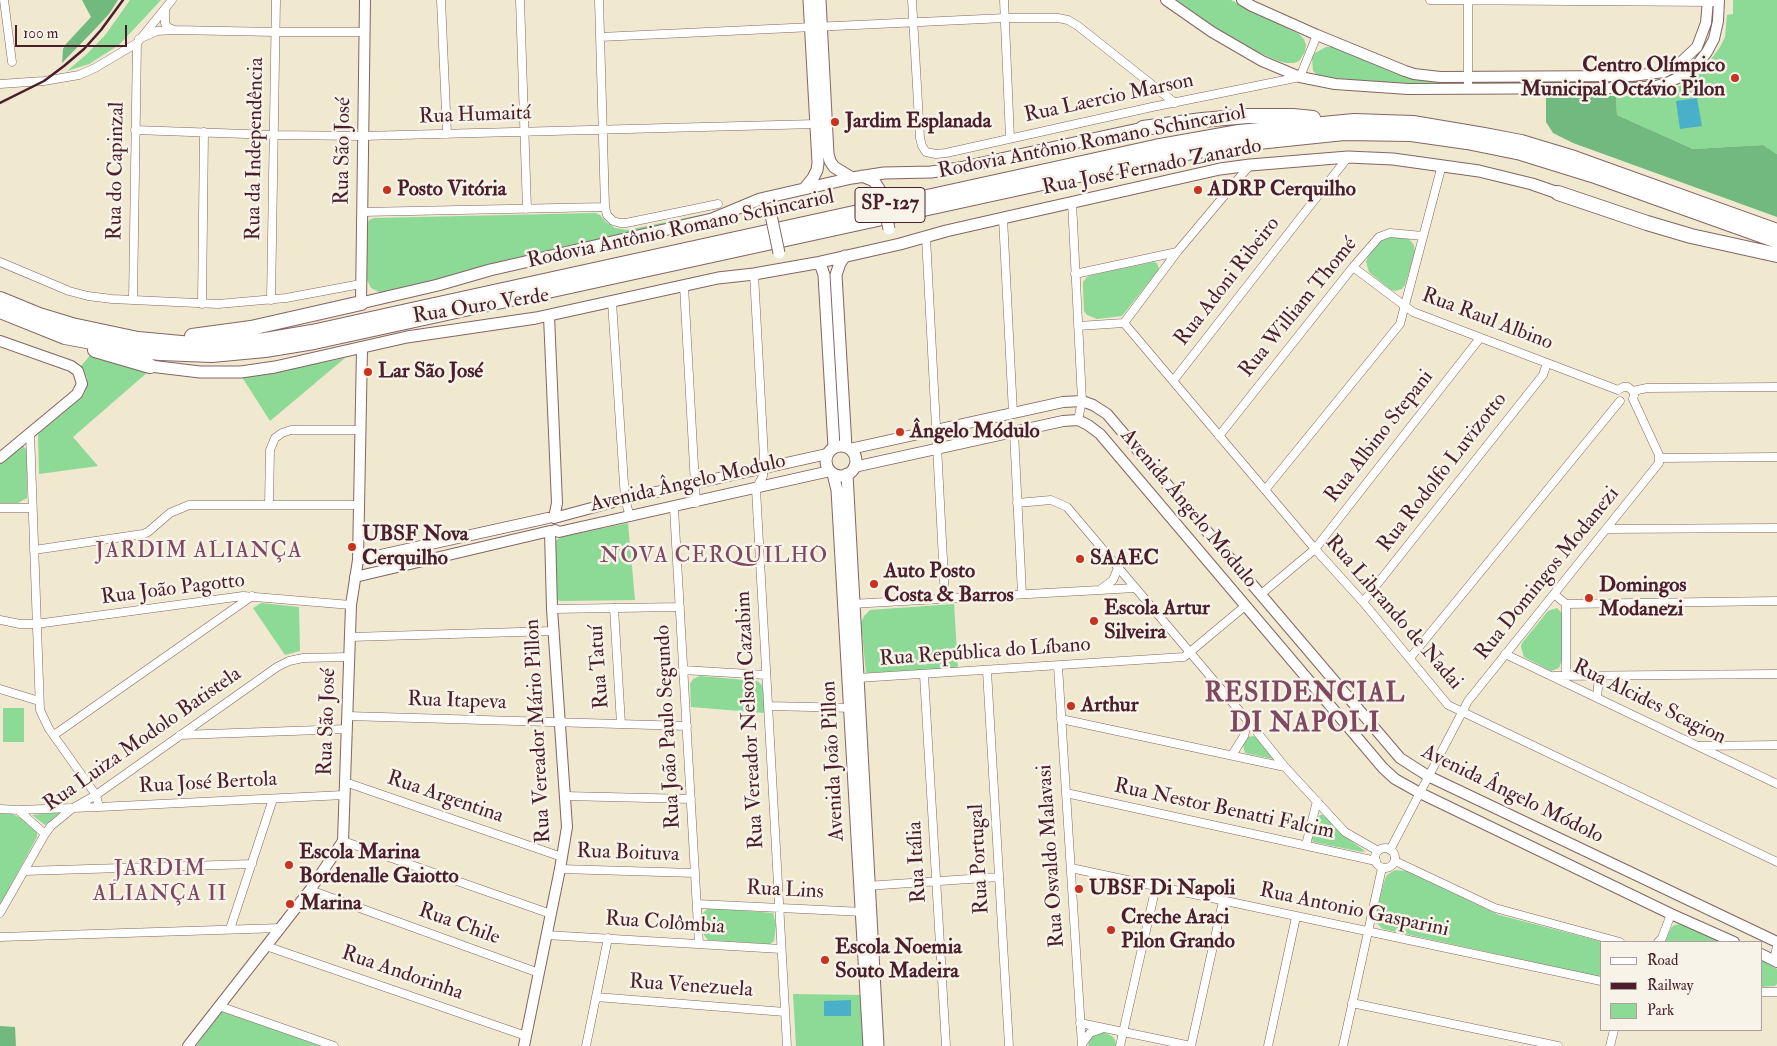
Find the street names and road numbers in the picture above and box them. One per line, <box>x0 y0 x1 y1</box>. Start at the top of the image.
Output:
street label: Rua da Independência <box>242 57 270 241</box>
street label: Rua Laercio Marson <box>1022 69 1196 129</box>
street label: Rua São José <box>330 97 358 205</box>
street label: Rua do Capinzal <box>103 101 131 241</box>
street label: Rua Humaitá <box>418 101 532 131</box>
street label: Rodovia Antônio Romano Schincariol <box>936 101 1248 185</box>
street label: Rua José Fernado Zanardo <box>1040 134 1264 202</box>
street label: Rodovia Antônio Romano Schincariol <box>525 185 837 275</box>
road number: SP-127 <box>855 188 925 222</box>
street label: Rua Adoni Ribeiro <box>1170 213 1286 351</box>
street label: Rua William Thomé <box>1235 233 1363 383</box>
street label: Rua Raul Albino <box>1418 283 1556 357</box>
street label: Rua Ouro Verde <box>411 284 551 330</box>
street label: Rua Albino Stepani <box>1320 366 1440 508</box>
street label: Rua Rodolfo Luvizotto <box>1373 388 1513 558</box>
street label: Avenida Ângelo Modulo <box>1114 424 1262 594</box>
street label: Avenida Ângelo Modulo <box>588 449 788 519</box>
street label: Rua Domingos Modanezi <box>1471 482 1625 666</box>
street label: Rua Librando de Nadai <box>1319 530 1467 696</box>
street label: Rua João Pagotto <box>100 569 246 611</box>
street label: Rua Vereador Nelson Cazabim <box>732 590 770 850</box>
street label: Rua Vereador Mário Pillon <box>521 618 557 844</box>
street label: Rua Tatuí <box>585 624 615 710</box>
street label: Rua João Paulo Segundo <box>651 624 687 830</box>
street label: Rua República do Líbano <box>879 633 1091 673</box>
street label: Rua Alcides Scagion <box>1568 655 1730 751</box>
street label: Rua Luiza Modolo Batistela <box>39 662 247 818</box>
street label: Rua São José <box>314 668 342 776</box>
street label: Avenida João Pillon <box>817 680 851 842</box>
street label: Rua Itapeva <box>407 688 507 716</box>
street label: Avenida Ângelo Módolo <box>1417 740 1607 850</box>
street label: Rua Osvaldo Malavasi <box>1033 764 1071 948</box>
street label: Rua Argentina <box>383 766 507 830</box>
street label: Rua José Bertola <box>138 768 278 800</box>
street label: Rua Nestor Benatti Falcim <box>1112 774 1336 846</box>
street label: Rua Portugal <box>965 803 995 915</box>
street label: Rua Itália <box>903 820 933 904</box>
street label: Rua Boituva <box>576 840 680 868</box>
street label: Rua Lins <box>746 876 824 906</box>
street label: Rua Antonio Gasparini <box>1257 879 1451 943</box>
street label: Rua Chile <box>415 899 503 951</box>
street label: Rua Colômbia <box>604 907 726 941</box>
street label: Rua Andorinha <box>338 941 466 1007</box>
street label: Rua Venezuela <box>628 970 754 1004</box>

